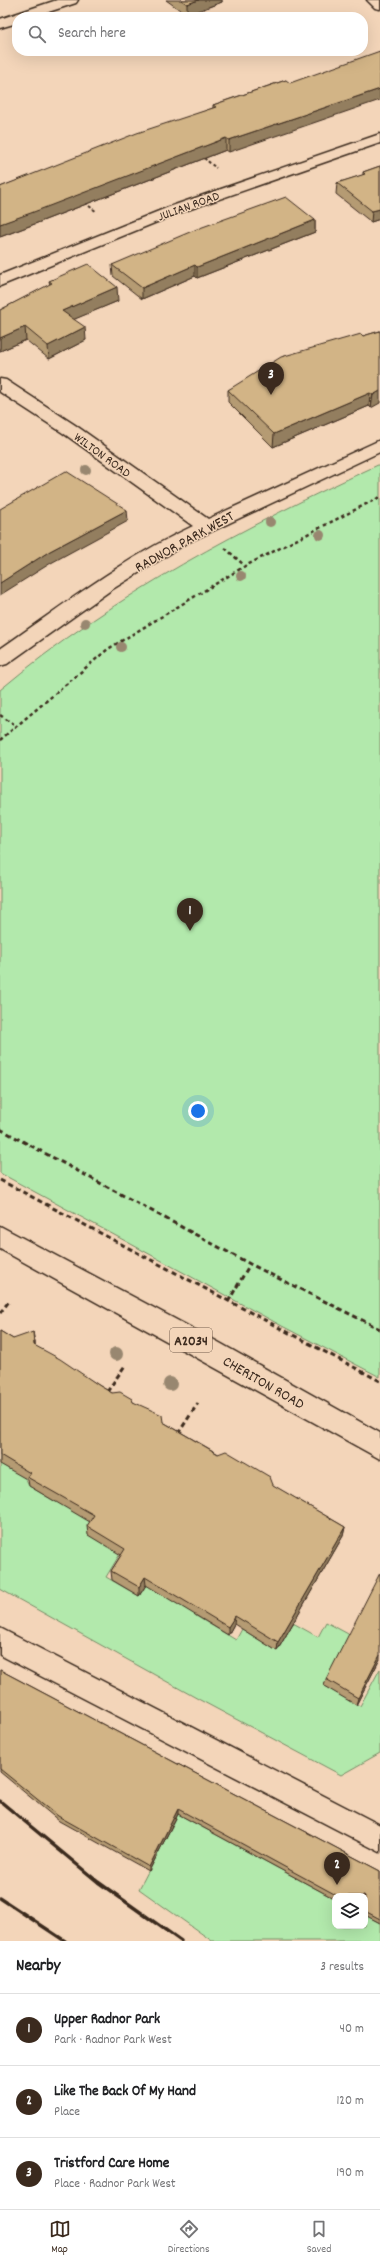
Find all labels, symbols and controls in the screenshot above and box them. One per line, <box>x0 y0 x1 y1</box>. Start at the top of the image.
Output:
search box <box>12 12 368 56</box>
icon: search <box>26 23 48 45</box>
text: Search here <box>58 23 126 45</box>
street label: JULIAN ROAD <box>155 187 223 227</box>
pin: 3 <box>258 362 284 395</box>
street label: WILTON ROAD <box>69 429 134 483</box>
street label: RADNOR PARK WEST <box>131 506 239 579</box>
pin: 1 <box>177 898 203 931</box>
your location <box>188 1101 208 1121</box>
road number: A2034 <box>170 1328 212 1352</box>
street label: CHERITON ROAD <box>218 1351 308 1416</box>
pin: 2 <box>324 1852 350 1885</box>
map controls <box>332 1893 368 1929</box>
button: layers <box>332 1893 368 1929</box>
text: Nearby <box>16 1955 60 1979</box>
text: 3 results <box>320 1958 364 1977</box>
text: Upper Radnor Park <box>54 2009 160 2031</box>
text: 1 <box>28 2020 30 2039</box>
text: 40 m <box>340 2020 364 2039</box>
text: Park · Radnor Park West <box>54 2031 172 2050</box>
text: Like The Back Of My Hand <box>54 2081 196 2103</box>
text: 2 <box>26 2092 32 2111</box>
text: 120 m <box>336 2092 364 2111</box>
text: Place <box>54 2103 80 2122</box>
text: Tristford Care Home <box>54 2153 169 2175</box>
text: 3 <box>26 2164 32 2183</box>
text: 190 m <box>336 2164 364 2183</box>
text: Place · Radnor Park West <box>54 2175 176 2194</box>
tab: Map <box>49 2218 71 2258</box>
tab: Directions <box>168 2218 210 2258</box>
tab: Saved <box>307 2218 331 2258</box>

